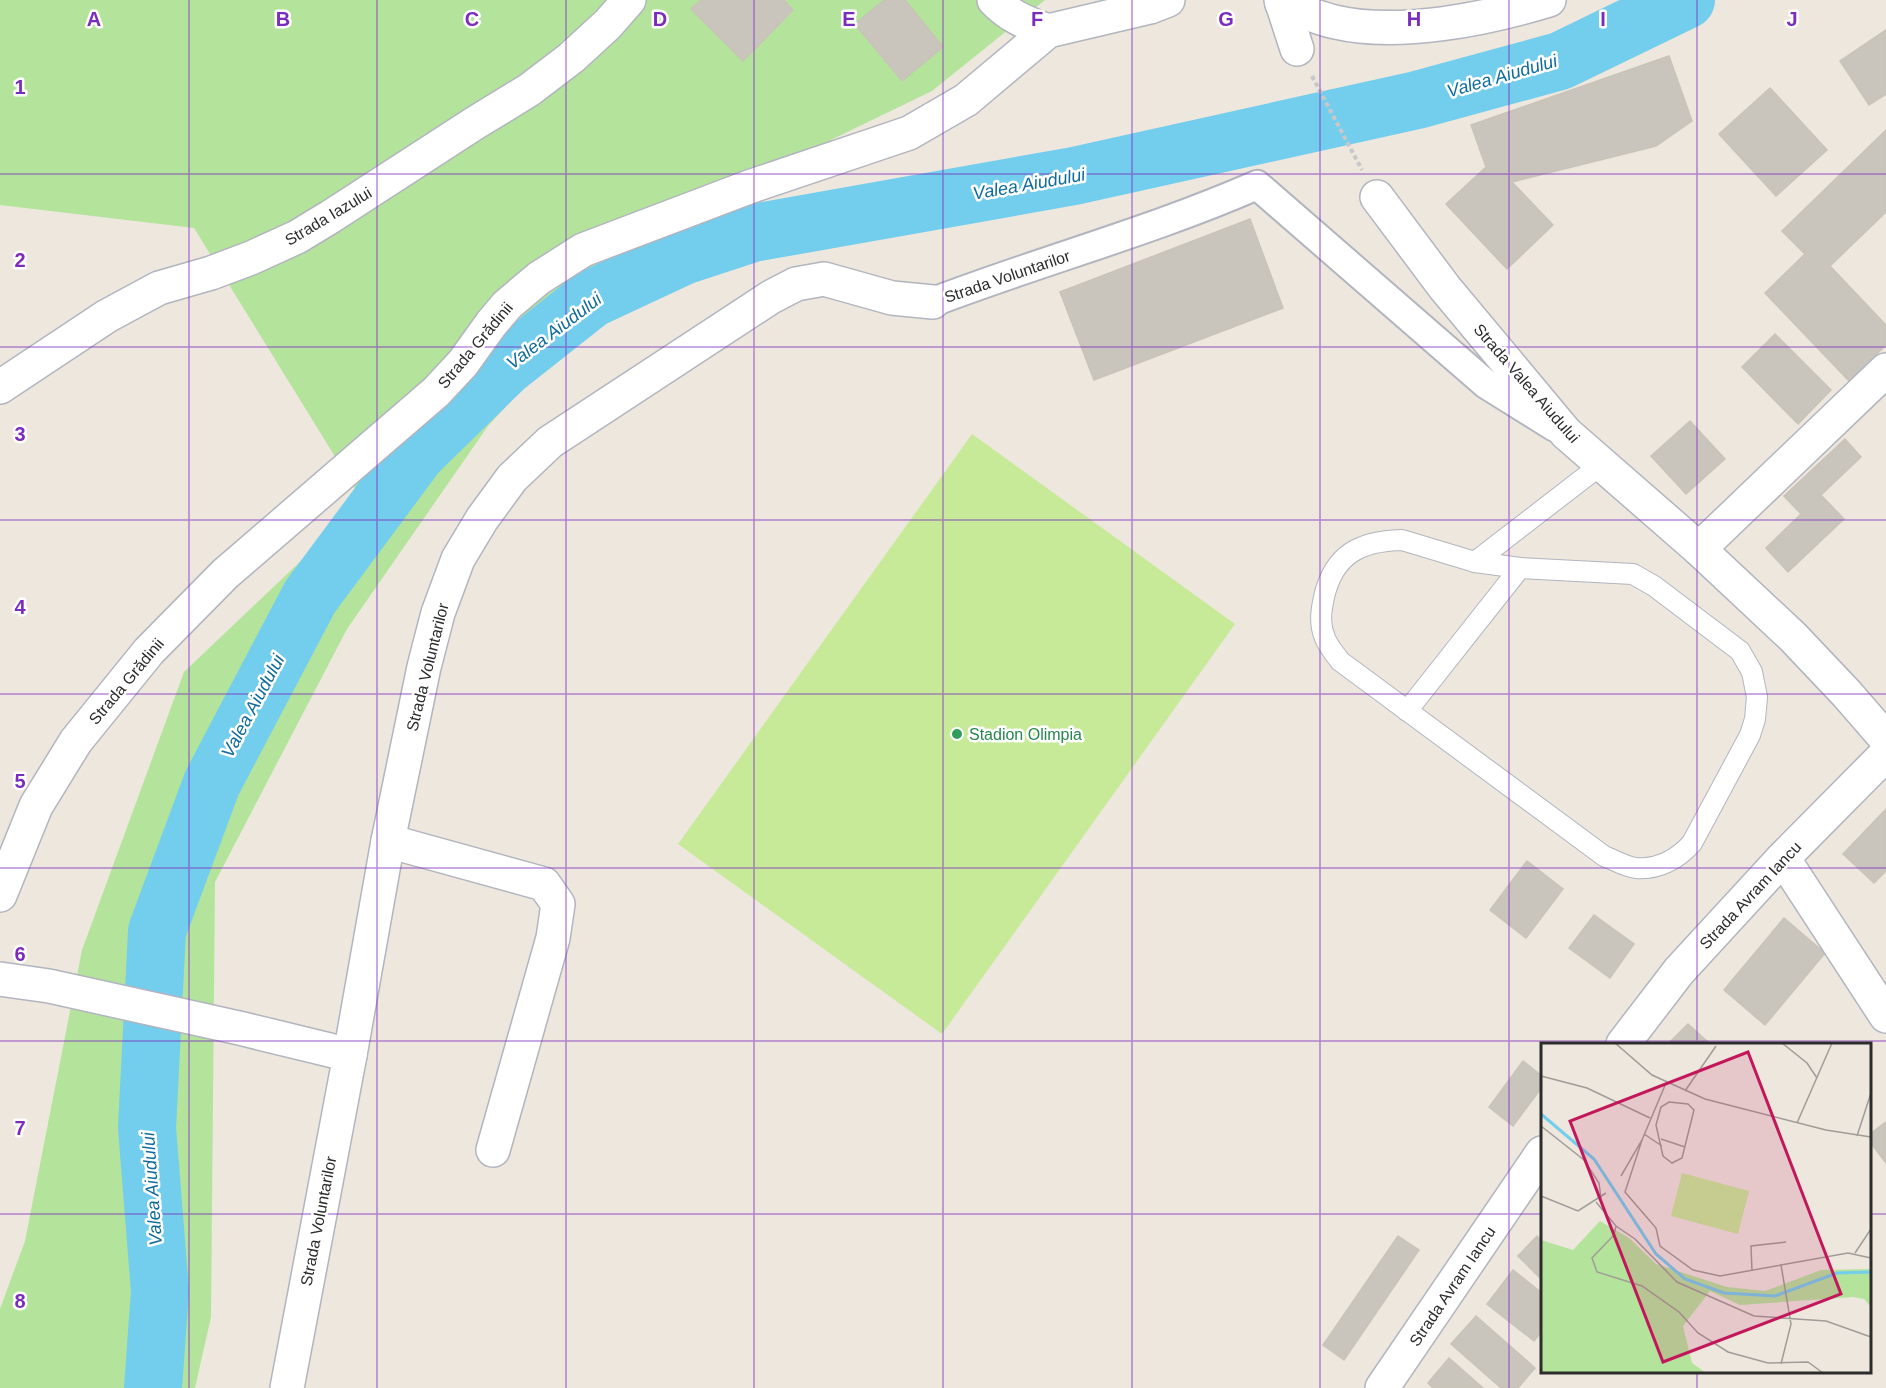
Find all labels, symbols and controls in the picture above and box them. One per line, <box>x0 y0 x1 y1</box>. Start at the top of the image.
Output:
text: A <box>87 8 101 30</box>
text: B <box>276 8 290 30</box>
text: C <box>465 8 479 30</box>
text: D <box>653 8 667 30</box>
text: E <box>842 8 856 30</box>
text: F <box>1031 8 1043 30</box>
text: G <box>1218 8 1234 30</box>
text: H <box>1407 8 1421 30</box>
text: I <box>1600 8 1606 30</box>
text: J <box>1786 8 1798 30</box>
water label: Valea Aiudului <box>1445 50 1560 101</box>
text: 1 <box>14 76 26 98</box>
water label: Valea Aiudului <box>971 164 1088 204</box>
street label: Strada Iazului <box>282 184 375 249</box>
street label: Strada Voluntarilor <box>942 247 1073 306</box>
text: 2 <box>14 249 26 271</box>
water label: Valea Aiudului <box>503 288 606 373</box>
street label: Strada Grădinii <box>435 299 516 392</box>
street label: Strada Valea Aiudului <box>1470 320 1583 446</box>
text: 3 <box>14 423 26 445</box>
text: 4 <box>14 596 26 618</box>
street label: Strada Voluntarilor <box>403 601 452 733</box>
street label: Strada Grădinii <box>86 635 167 728</box>
water label: Valea Aiudului <box>217 650 289 761</box>
place label: Stadion Olimpia <box>969 726 1082 743</box>
marker: Stadion Olimpia <box>950 727 964 741</box>
text: 5 <box>14 770 26 792</box>
street label: Strada Avram Iancu <box>1696 838 1804 952</box>
text: 6 <box>14 943 26 965</box>
inset map <box>1541 1043 1871 1373</box>
text: 7 <box>14 1117 26 1139</box>
water label: Valea Aiudului <box>138 1131 166 1246</box>
street label: Strada Voluntarilor <box>298 1154 340 1287</box>
street label: Strada Avram Iancu <box>1406 1223 1499 1349</box>
text: 8 <box>14 1290 26 1312</box>

